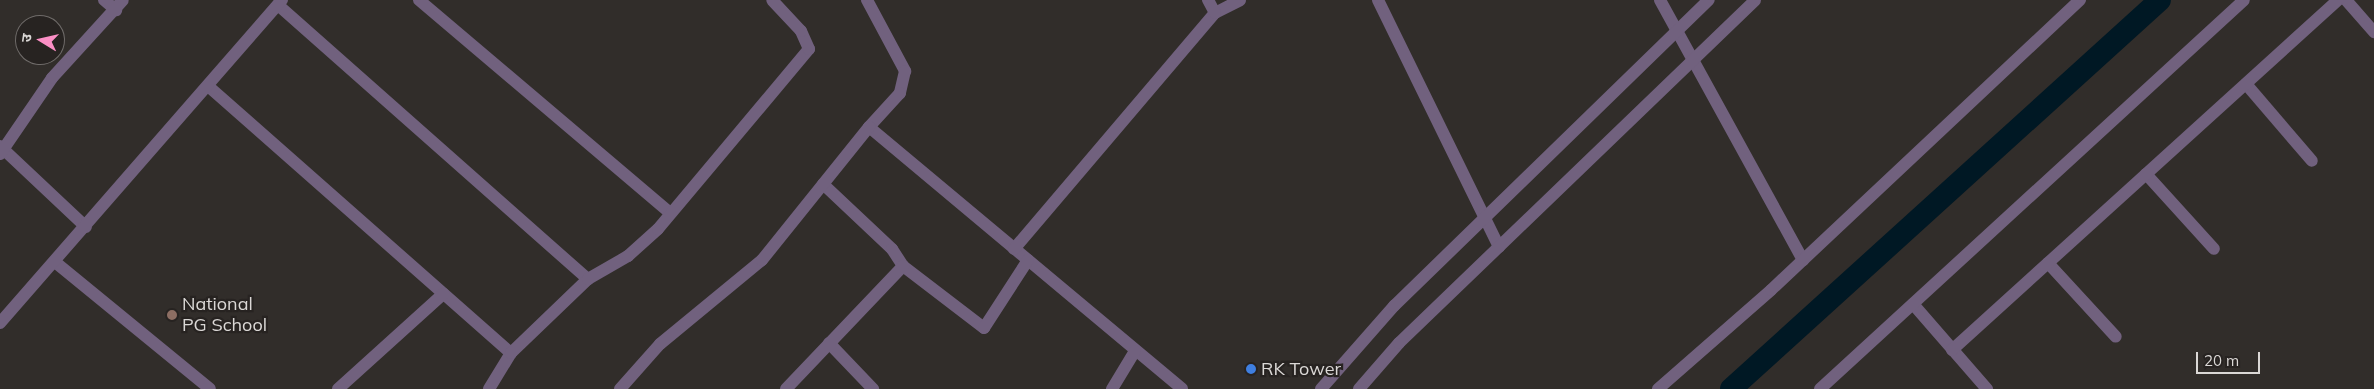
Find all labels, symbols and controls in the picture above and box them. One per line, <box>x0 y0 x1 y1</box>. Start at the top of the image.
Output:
north arrow <box>15 15 65 65</box>
text: उ <box>17 32 36 43</box>
place label: National PG School <box>182 294 267 336</box>
marker: National PG School <box>166 309 178 321</box>
scale bar <box>2199 342 2263 374</box>
text: 20 m <box>2204 351 2239 370</box>
place label: RK Tower <box>1261 358 1341 380</box>
marker: RK Tower <box>1245 363 1257 375</box>

